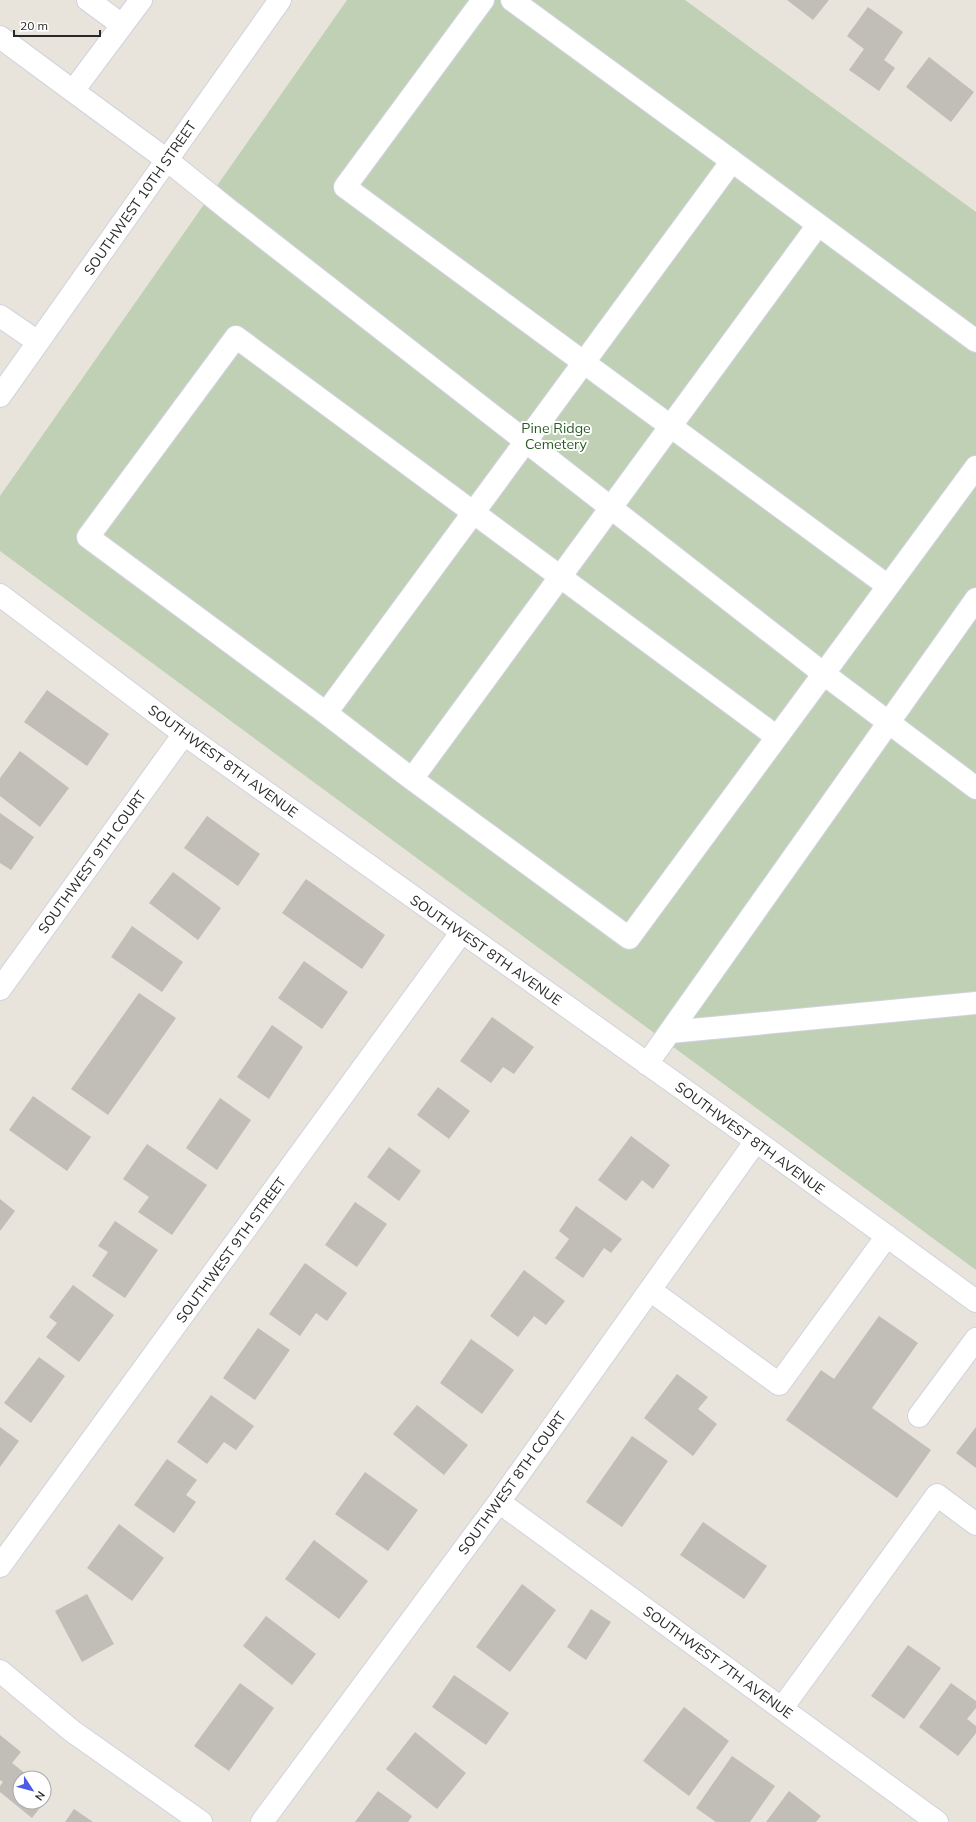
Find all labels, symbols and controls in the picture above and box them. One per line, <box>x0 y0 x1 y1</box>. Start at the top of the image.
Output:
scale bar <box>14 12 100 38</box>
text: 20 m <box>20 18 48 33</box>
street label: SOUTHWEST 10TH STREET <box>80 117 201 279</box>
park label: Pine Ridge Cemetery <box>521 419 591 453</box>
street label: SOUTHWEST 8TH AVENUE <box>145 701 301 821</box>
street label: SOUTHWEST 9TH COURT <box>34 786 150 937</box>
street label: SOUTHWEST 8TH AVENUE <box>407 891 565 1009</box>
street label: SOUTHWEST 8TH AVENUE <box>672 1078 828 1198</box>
street label: SOUTHWEST 9TH STREET <box>172 1173 290 1326</box>
street label: SOUTHWEST 8TH COURT <box>454 1407 570 1558</box>
street label: SOUTHWEST 7TH AVENUE <box>640 1602 796 1722</box>
north arrow <box>12 1770 52 1810</box>
text: N <box>32 1788 48 1803</box>

